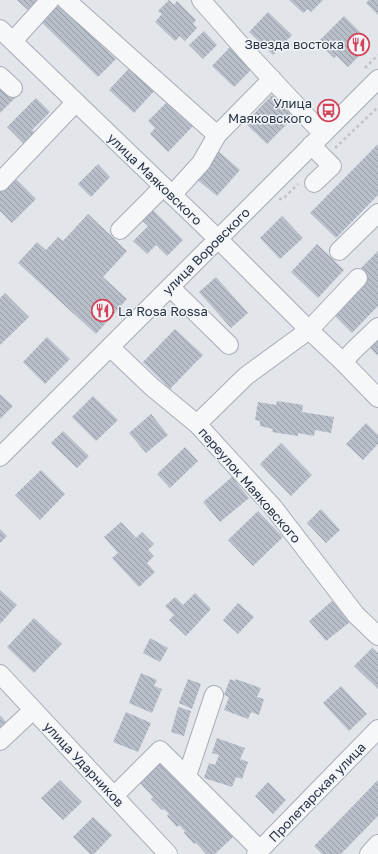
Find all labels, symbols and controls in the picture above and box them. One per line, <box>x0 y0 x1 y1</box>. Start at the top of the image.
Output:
restaurant icon: Звезда востока <box>346 31 372 57</box>
place label: Звезда востока <box>244 36 344 52</box>
place label: Улица Маяковского <box>228 95 312 126</box>
bus stop icon: Улица Маяковского <box>315 97 341 123</box>
street label: улица Маяковского <box>104 130 206 228</box>
street label: улица Воровского <box>159 204 253 298</box>
restaurant icon: La Rosa Rossa <box>89 298 115 324</box>
place label: La Rosa Rossa <box>118 303 208 319</box>
street label: переулок Маяковского <box>195 424 305 546</box>
street label: улица Ударников <box>40 718 128 810</box>
street label: Пролетарская улица <box>265 739 369 845</box>

